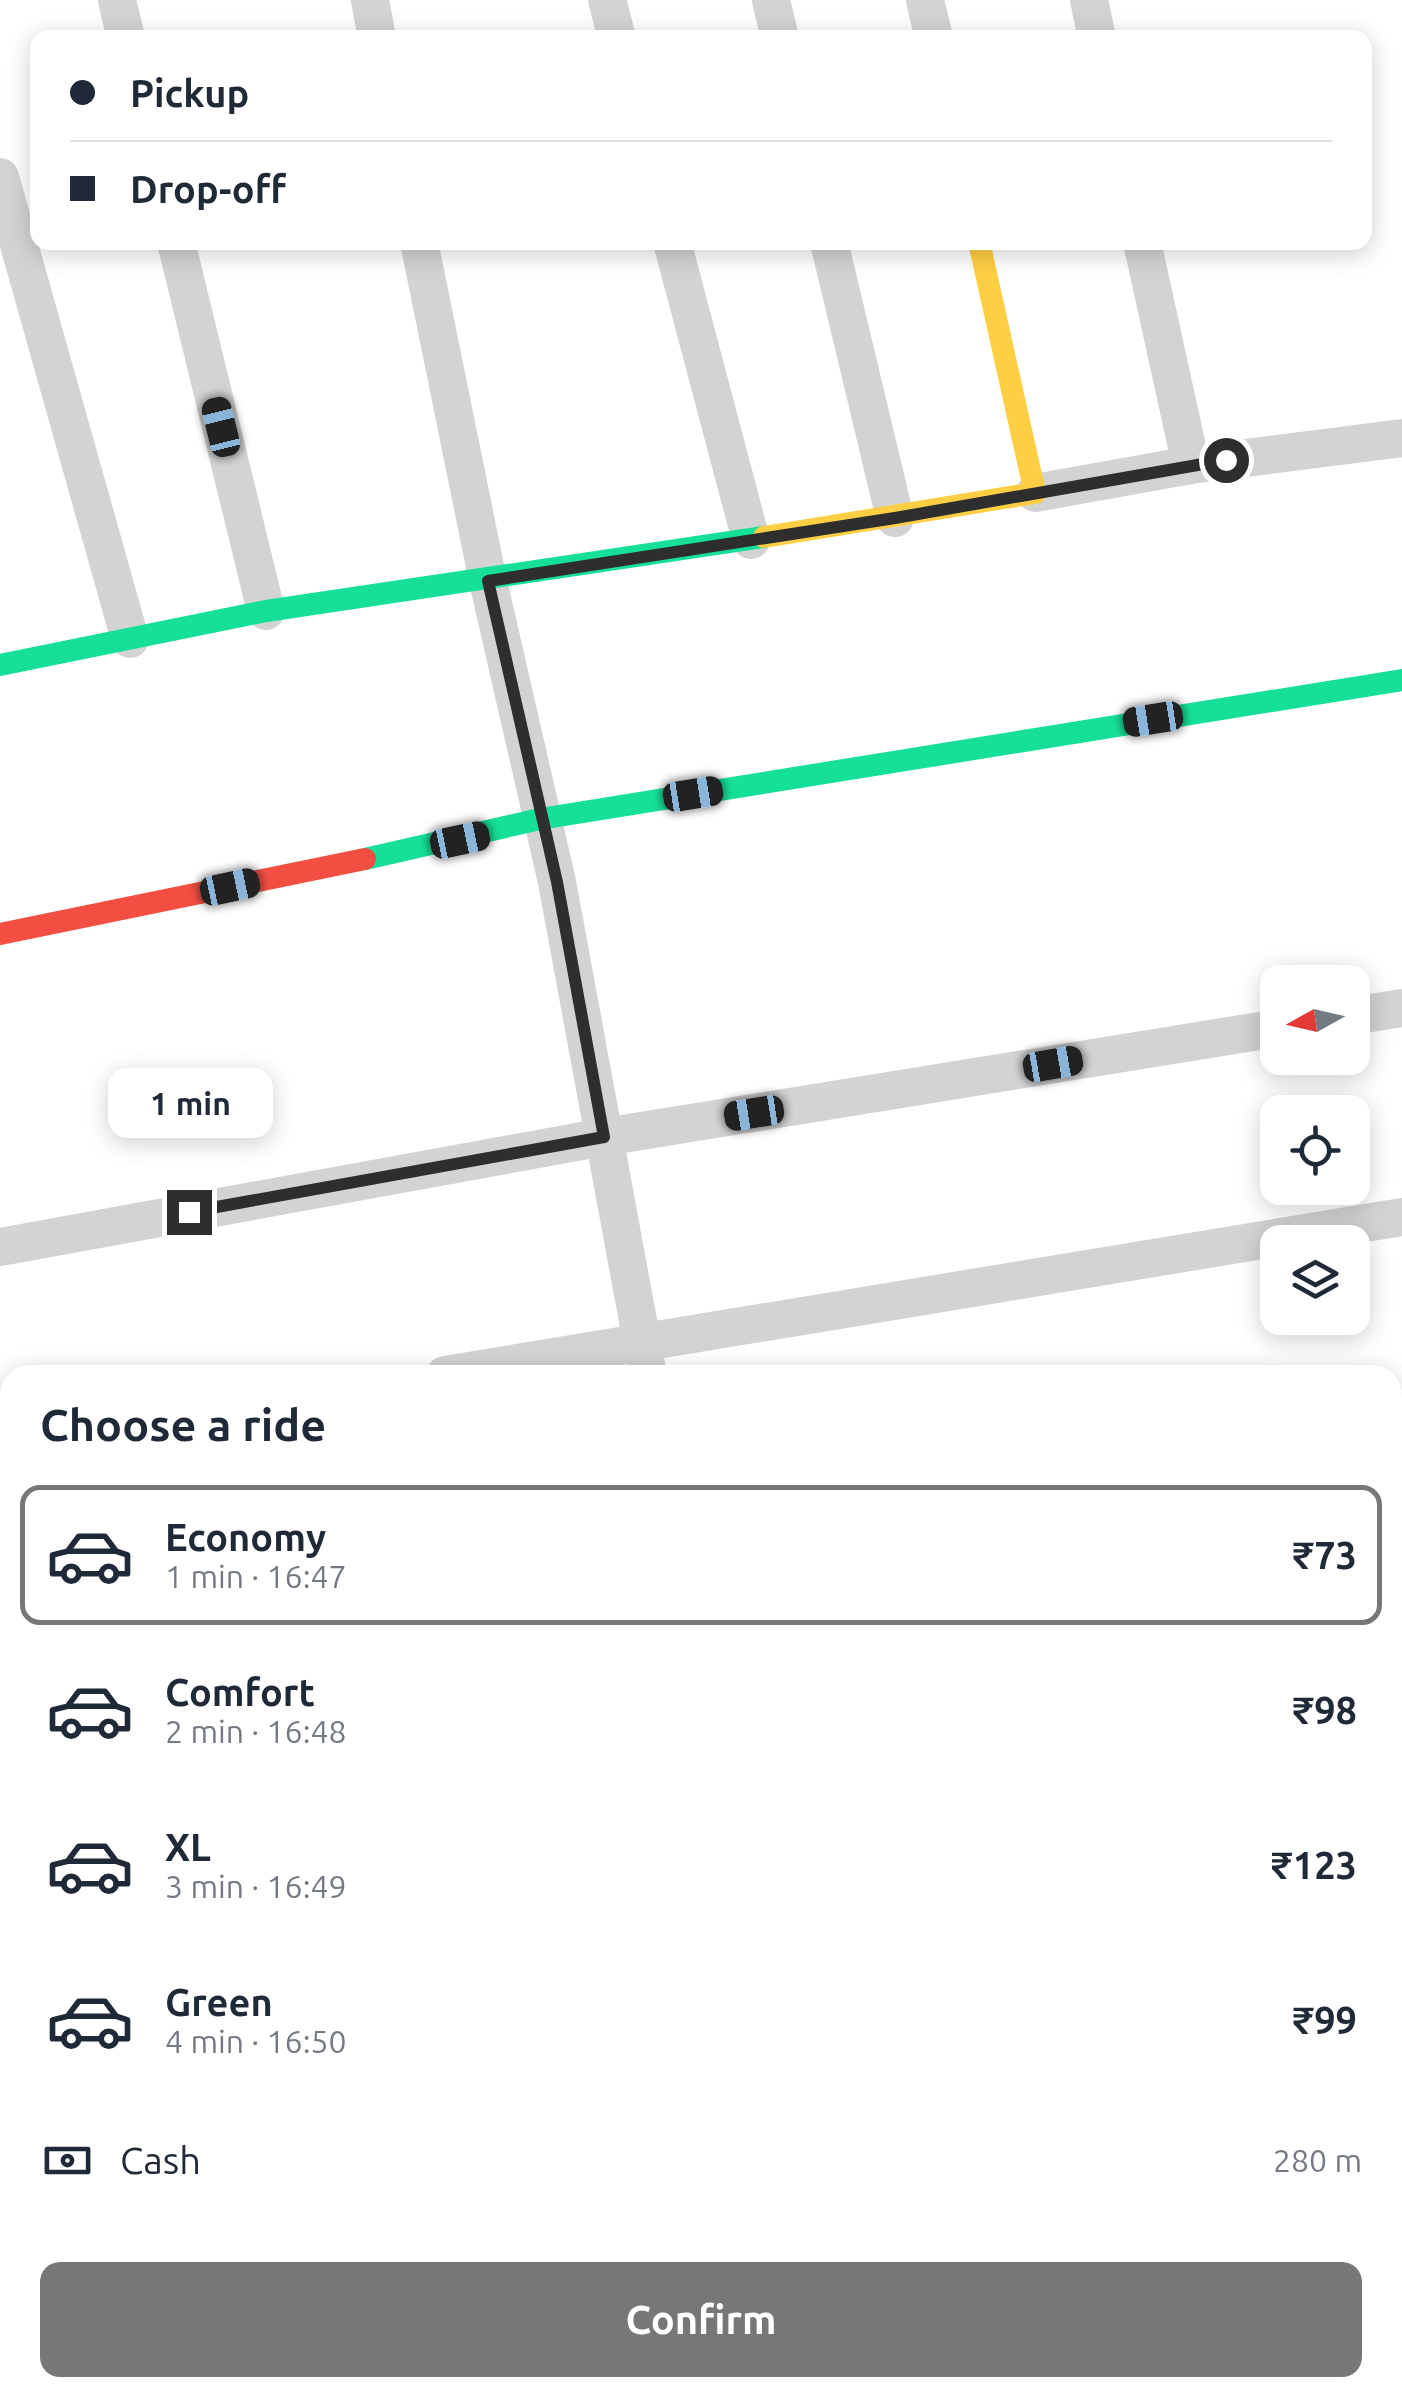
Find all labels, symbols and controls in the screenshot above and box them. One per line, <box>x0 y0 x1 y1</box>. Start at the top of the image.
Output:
text: Pickup <box>130 72 249 114</box>
text: Drop-off <box>130 168 286 210</box>
car <box>199 394 243 460</box>
route start <box>1204 438 1249 483</box>
car <box>1121 699 1185 739</box>
car <box>661 774 725 814</box>
car <box>428 819 492 861</box>
car <box>198 866 262 908</box>
north arrow <box>1260 965 1370 1075</box>
map controls <box>1260 965 1370 1335</box>
car <box>1021 1044 1085 1084</box>
callout: 1 min <box>106 1067 272 1137</box>
text: 1 min <box>150 1085 231 1121</box>
car <box>722 1093 786 1133</box>
button: locate <box>1260 1095 1370 1205</box>
route end <box>167 1190 212 1235</box>
button: layers <box>1260 1225 1370 1335</box>
text: Choose a ride <box>40 1399 326 1450</box>
icon: car <box>45 1510 135 1600</box>
text: Economy <box>165 1516 326 1558</box>
text: ₹73 <box>1293 1534 1357 1576</box>
text: 1 min · 16:47 <box>165 1558 347 1594</box>
icon: car <box>45 1665 135 1755</box>
text: Comfort <box>165 1671 315 1713</box>
text: ₹98 <box>1293 1689 1357 1731</box>
text: 2 min · 16:48 <box>165 1713 347 1749</box>
icon: car <box>45 1820 135 1910</box>
text: XL <box>165 1826 211 1868</box>
text: ₹123 <box>1271 1844 1357 1886</box>
text: 3 min · 16:49 <box>165 1868 347 1904</box>
icon: car <box>45 1975 135 2065</box>
text: Green <box>165 1981 273 2023</box>
text: ₹99 <box>1293 1999 1357 2041</box>
text: 4 min · 16:50 <box>165 2023 347 2059</box>
icon: cash <box>40 2133 95 2188</box>
text: Cash <box>120 2139 201 2181</box>
text: 280 m <box>1273 2142 1362 2178</box>
button: Confirm <box>40 2262 1362 2377</box>

